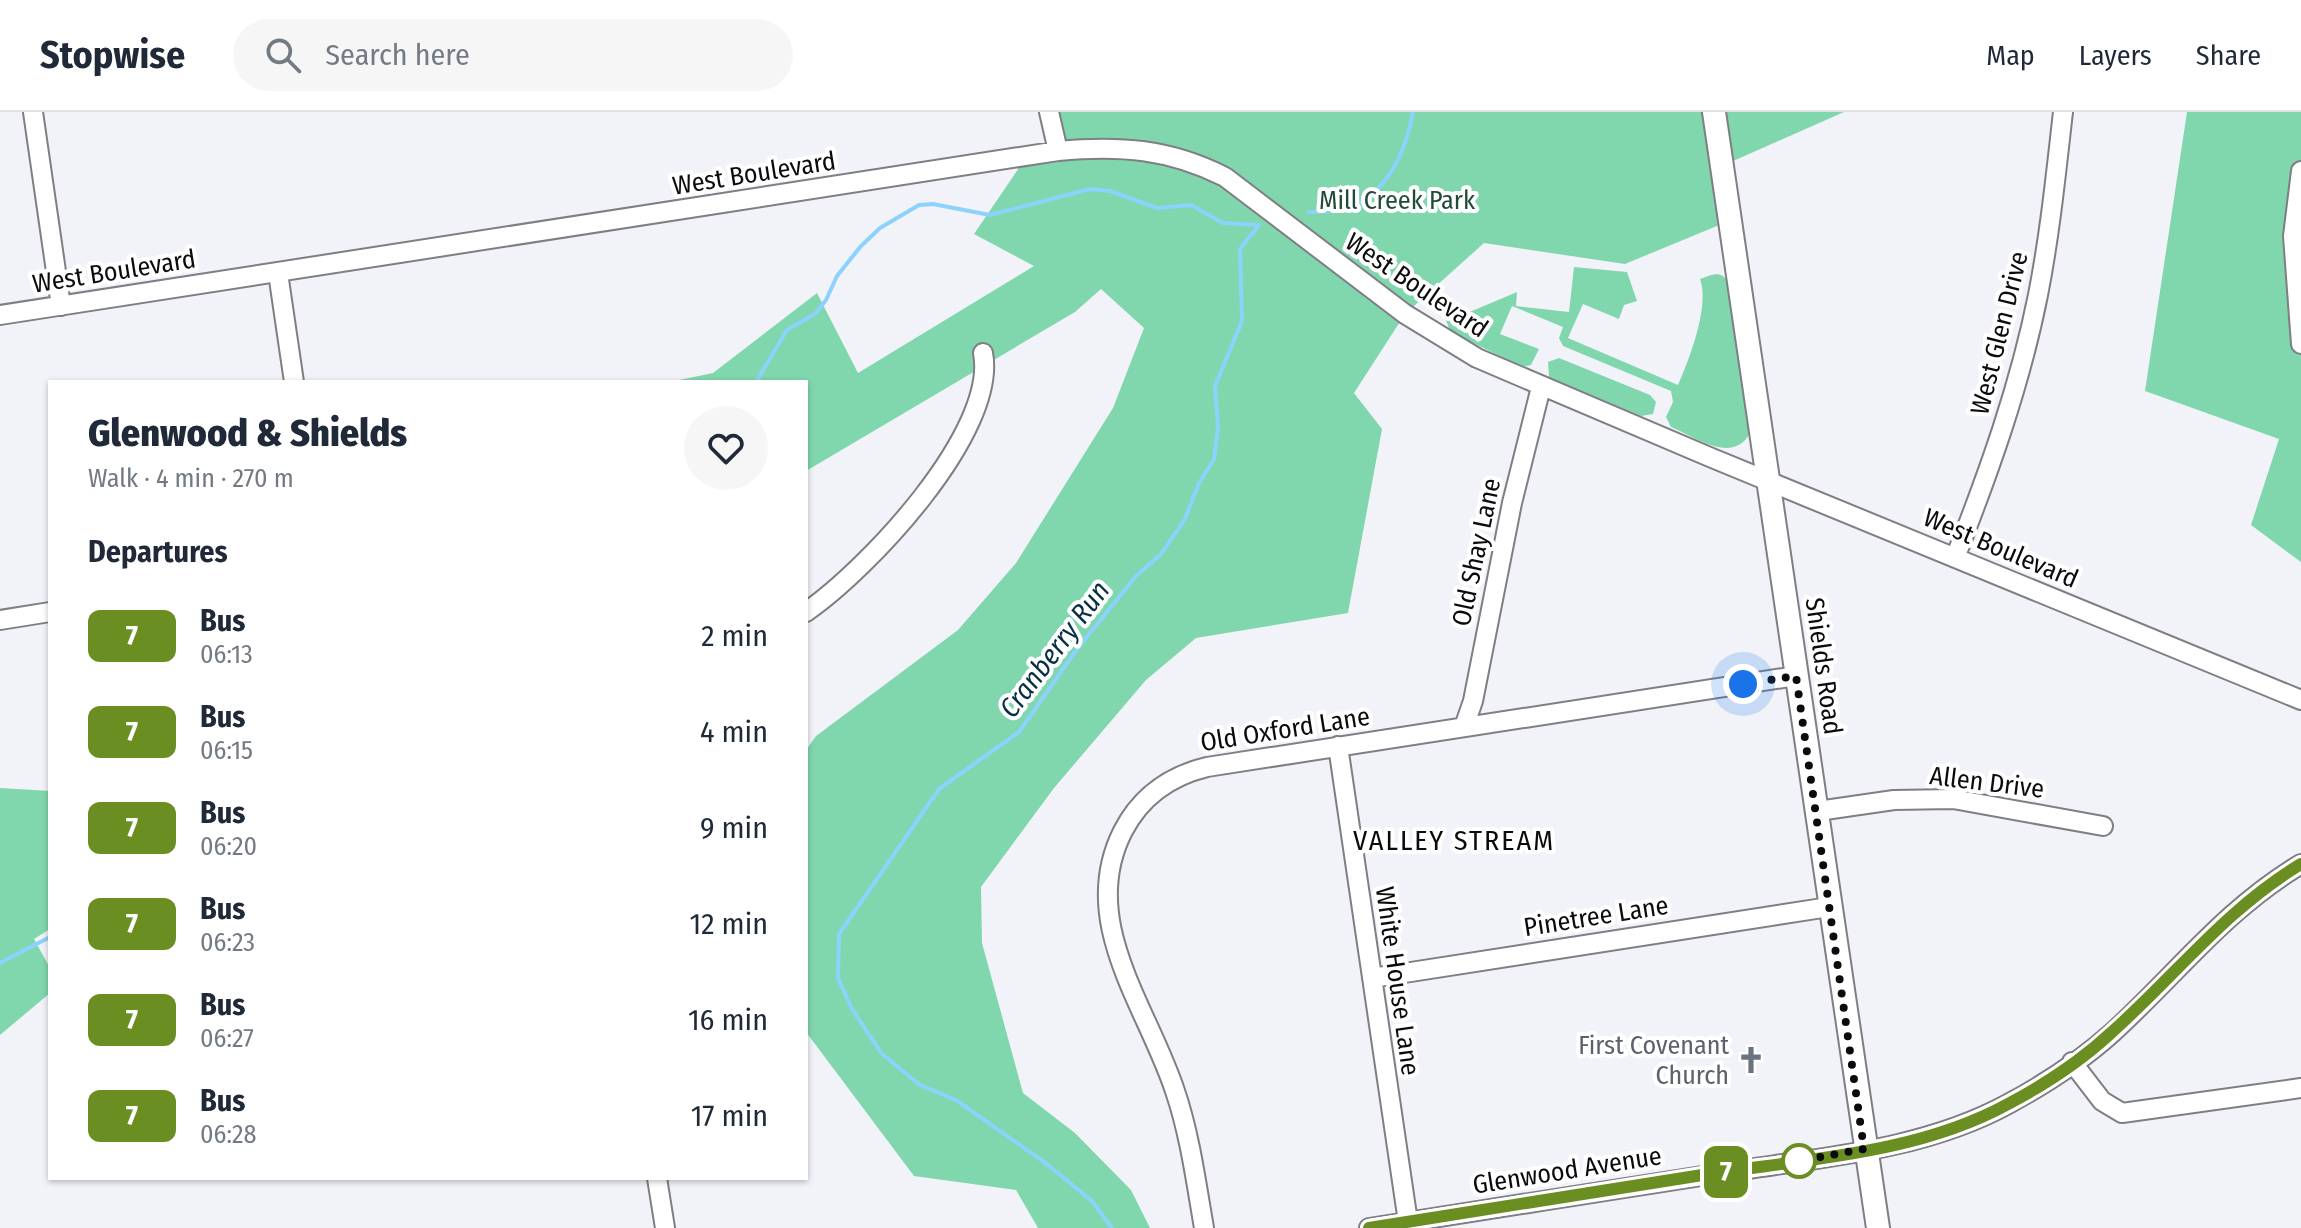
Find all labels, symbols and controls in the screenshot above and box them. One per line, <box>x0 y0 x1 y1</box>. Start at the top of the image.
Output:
search box <box>233 19 793 91</box>
text: Stopwise <box>40 32 185 78</box>
icon: search <box>261 33 305 77</box>
text: Search here <box>325 37 470 73</box>
text: Map <box>1986 39 2035 72</box>
text: Layers <box>2079 39 2152 72</box>
text: Share <box>2196 39 2261 72</box>
street label: West Boulevard <box>670 145 838 202</box>
park label: Mill Creek Park <box>1319 185 1476 216</box>
street label: West Boulevard <box>1340 226 1494 344</box>
street label: West Boulevard <box>30 243 198 300</box>
street label: West Glen Drive <box>1964 248 2035 418</box>
button: heart <box>684 406 768 490</box>
text: Glenwood & Shields <box>88 410 407 456</box>
text: Walk · 4 min · 270 m <box>88 463 294 494</box>
street label: Old Shay Lane <box>1446 475 1507 629</box>
street label: West Boulevard <box>1919 502 2083 595</box>
text: Departures <box>88 534 228 570</box>
water label: Cranberry Run <box>992 575 1116 724</box>
street label: Shields Road <box>1799 596 1848 736</box>
text: Bus <box>200 603 245 639</box>
text: 2 min <box>701 618 768 654</box>
text: 7 <box>126 619 138 652</box>
text: 06:13 <box>200 639 253 670</box>
your location <box>1723 664 1763 704</box>
text: Bus <box>200 699 245 735</box>
street label: Old Oxford Lane <box>1198 701 1372 758</box>
text: 4 min <box>700 714 768 750</box>
text: 7 <box>126 715 138 748</box>
text: 06:15 <box>200 735 253 766</box>
street label: Allen Drive <box>1928 760 2046 805</box>
text: Bus <box>200 795 245 831</box>
text: 9 min <box>700 810 768 846</box>
text: 7 <box>126 811 138 844</box>
district label: VALLEY STREAM <box>1353 824 1555 857</box>
text: 06:20 <box>200 831 257 862</box>
street label: White House Lane <box>1369 885 1426 1078</box>
street label: Pinetree Lane <box>1522 890 1671 943</box>
text: Bus <box>200 891 245 927</box>
text: 12 min <box>690 906 768 942</box>
text: 7 <box>126 907 138 940</box>
text: 06:23 <box>200 927 255 958</box>
text: Bus <box>200 987 245 1023</box>
text: 16 min <box>688 1002 768 1038</box>
text: 7 <box>126 1003 138 1036</box>
text: 06:27 <box>200 1023 254 1054</box>
place label: First Covenant Church <box>1578 1030 1729 1091</box>
church icon: First Covenant Church <box>1736 1045 1766 1075</box>
text: Bus <box>200 1083 245 1119</box>
text: 17 min <box>691 1098 768 1134</box>
text: 7 <box>126 1099 138 1132</box>
text: 06:28 <box>200 1119 256 1150</box>
street label: Glenwood Avenue <box>1470 1140 1664 1201</box>
unlabelled marker <box>1782 1144 1816 1178</box>
line badge: 7 <box>1700 1146 1752 1198</box>
text: 7 <box>1720 1155 1732 1188</box>

